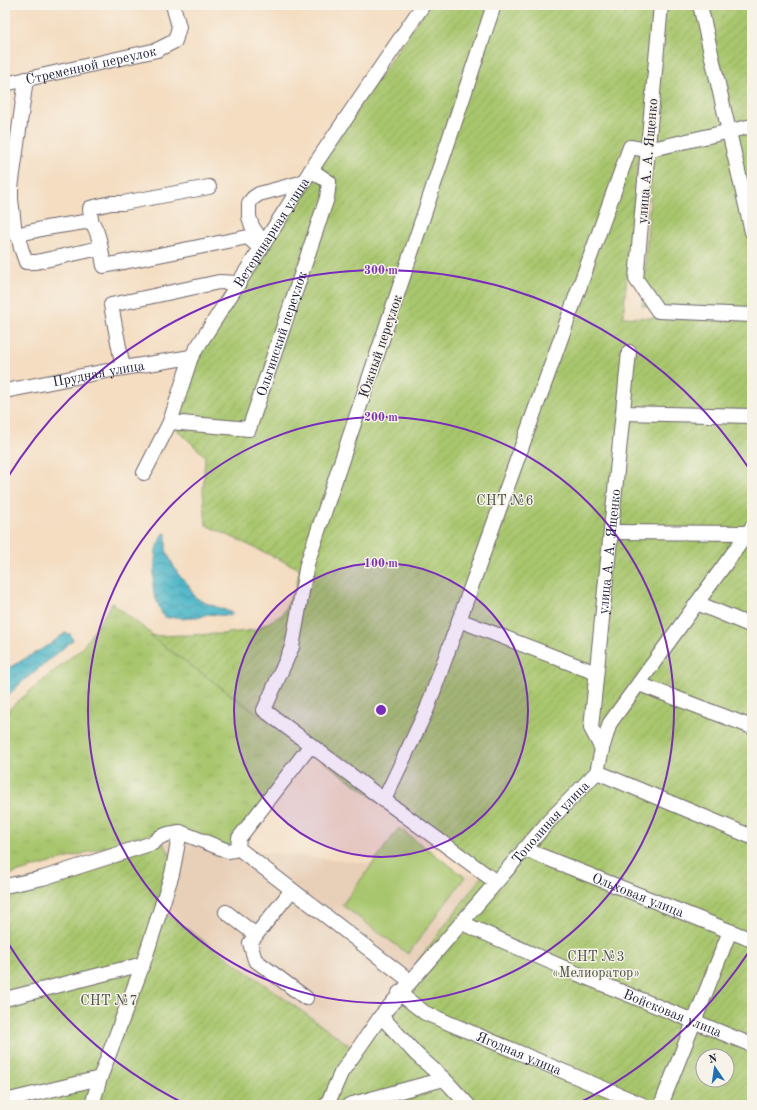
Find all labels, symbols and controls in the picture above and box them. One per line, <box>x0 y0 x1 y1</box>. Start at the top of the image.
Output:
street label: Стременной переулок <box>24 44 158 87</box>
street label: улица А. А. Ященко <box>636 98 660 224</box>
street label: Ветеринарная улица <box>232 175 312 290</box>
text: 300 m <box>364 265 398 277</box>
street label: Ольгинский переулок <box>255 270 310 398</box>
street label: Южный переулок <box>357 293 405 400</box>
street label: Прудная улица <box>51 359 146 390</box>
text: 200 m <box>364 412 398 424</box>
street label: улица А. А. Ященко <box>597 488 623 615</box>
park label: СНТ №6 <box>476 494 534 508</box>
text: 100 m <box>364 558 398 570</box>
centre of rings <box>374 703 388 717</box>
street label: Тополиная улица <box>510 779 592 867</box>
street label: Ольховая улица <box>590 871 686 920</box>
park label: СНТ №3 «Мелиоратор» <box>552 950 640 980</box>
street label: Войсковая улица <box>621 987 724 1040</box>
park label: СНТ №7 <box>80 994 138 1008</box>
street label: Ягодная улица <box>474 1030 563 1078</box>
north arrow <box>695 1048 735 1088</box>
text: N <box>708 1053 719 1066</box>

